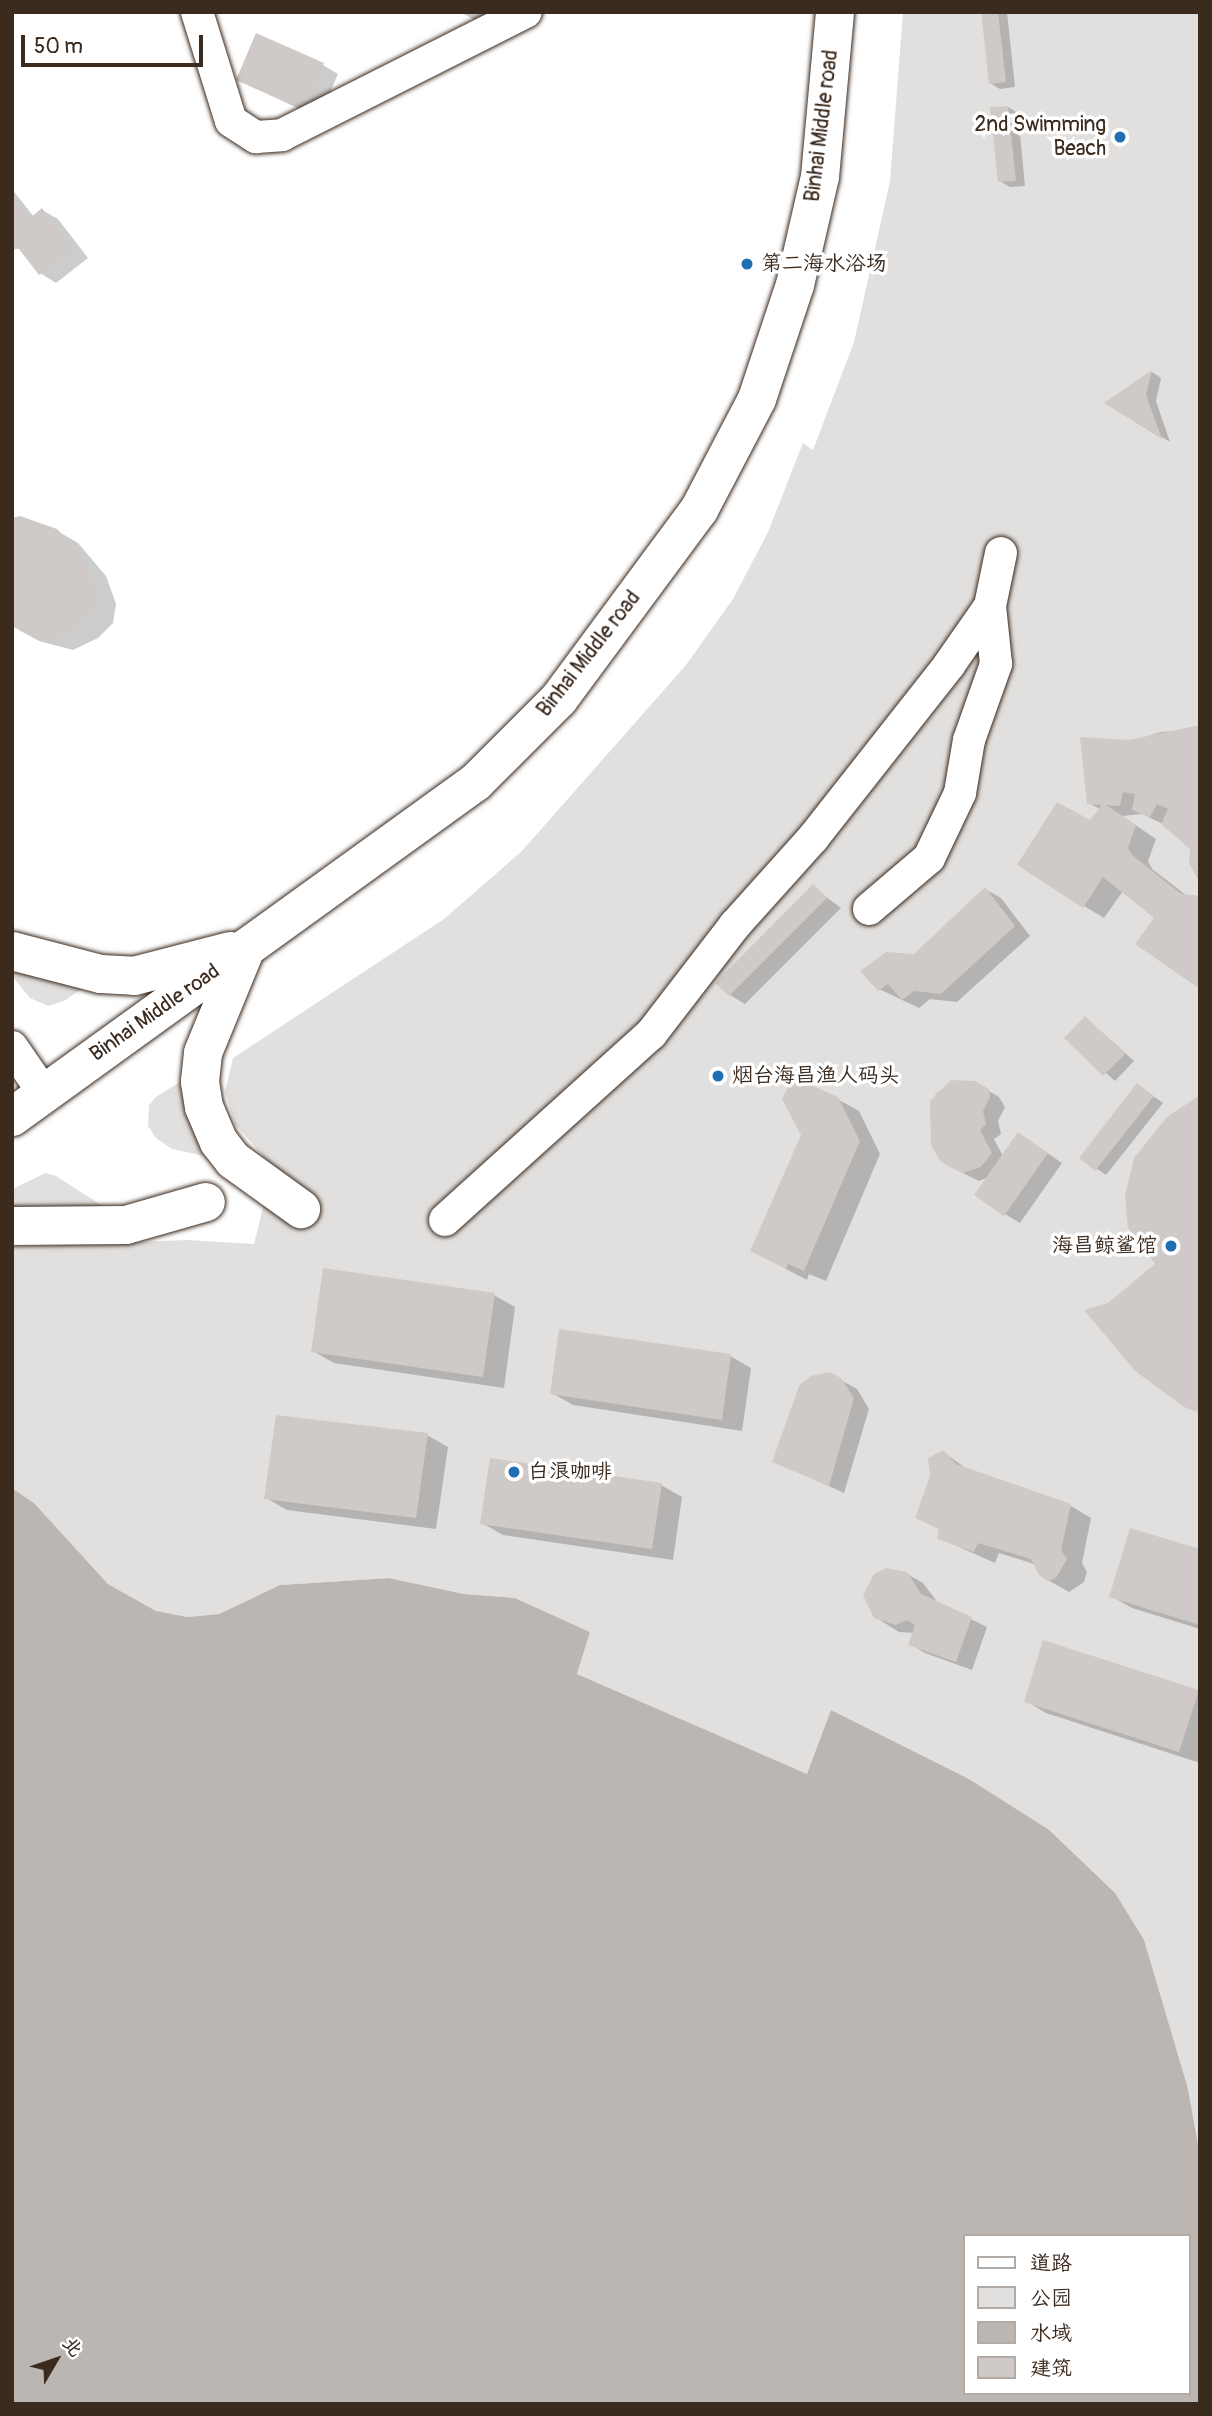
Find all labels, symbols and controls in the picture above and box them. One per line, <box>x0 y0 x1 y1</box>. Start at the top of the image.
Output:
scale bar <box>24 21 206 65</box>
text: 50 m <box>34 33 83 60</box>
street label: Binhai Middle road <box>800 49 844 203</box>
place label: 2nd Swimming Beach <box>975 112 1106 162</box>
marker: 2nd Swimming Beach <box>1112 129 1128 145</box>
place label: 第二海水浴场 <box>761 251 887 277</box>
marker: 第二海水浴场 <box>739 256 755 272</box>
street label: Binhai Middle road <box>532 586 646 722</box>
street label: Binhai Middle road <box>85 959 225 1067</box>
place label: 烟台海昌渔人码头 <box>732 1063 900 1089</box>
marker: 烟台海昌渔人码头 <box>710 1068 726 1084</box>
place label: 海昌鲸鲨馆 <box>1052 1233 1157 1259</box>
marker: 海昌鲸鲨馆 <box>1163 1238 1179 1254</box>
place label: 白浪咖啡 <box>528 1459 612 1485</box>
marker: 白浪咖啡 <box>506 1464 522 1480</box>
legend <box>964 2234 1191 2395</box>
text: 道路 <box>1030 2250 1072 2277</box>
text: 公园 <box>1030 2285 1072 2312</box>
text: 水域 <box>1030 2320 1072 2347</box>
north arrow <box>21 2325 91 2395</box>
text: 北 <box>57 2332 88 2362</box>
text: 建筑 <box>1030 2355 1072 2382</box>

